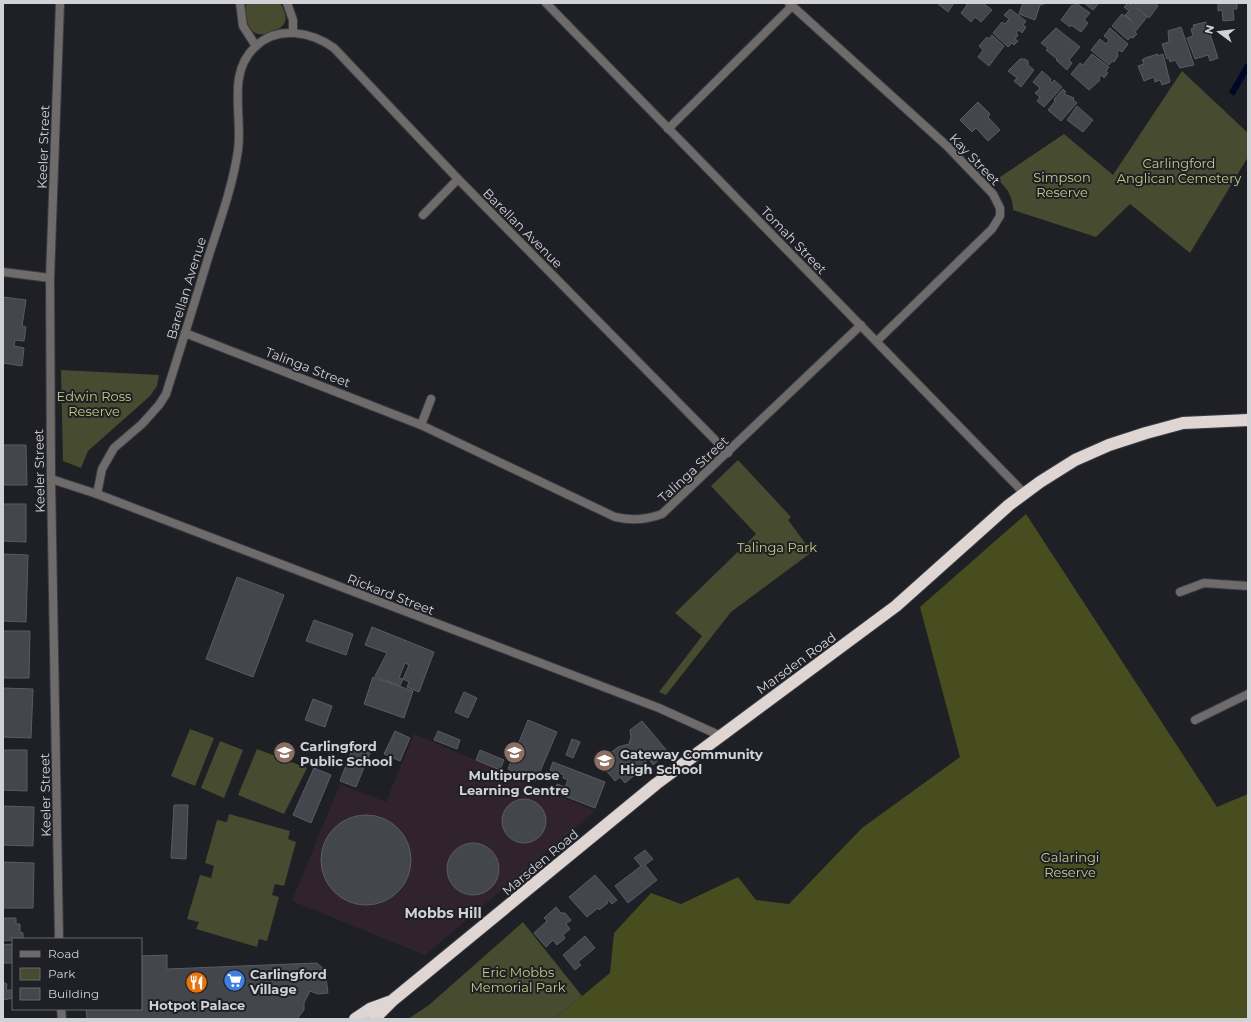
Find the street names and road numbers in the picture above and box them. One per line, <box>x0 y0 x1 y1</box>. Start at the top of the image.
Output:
street label: Keeler Street <box>34 105 52 189</box>
street label: Kay Street <box>946 130 1004 188</box>
street label: Barellan Avenue <box>480 185 566 271</box>
street label: Tomah Street <box>758 203 830 277</box>
street label: Barellan Avenue <box>163 235 209 341</box>
street label: Talinga Street <box>263 343 353 391</box>
street label: Keeler Street <box>30 429 48 513</box>
street label: Talinga Street <box>655 433 731 505</box>
street label: Rickard Street <box>345 570 437 618</box>
street label: Marsden Road <box>753 629 839 697</box>
street label: Keeler Street <box>36 753 54 837</box>
street label: Marsden Road <box>499 826 581 898</box>

